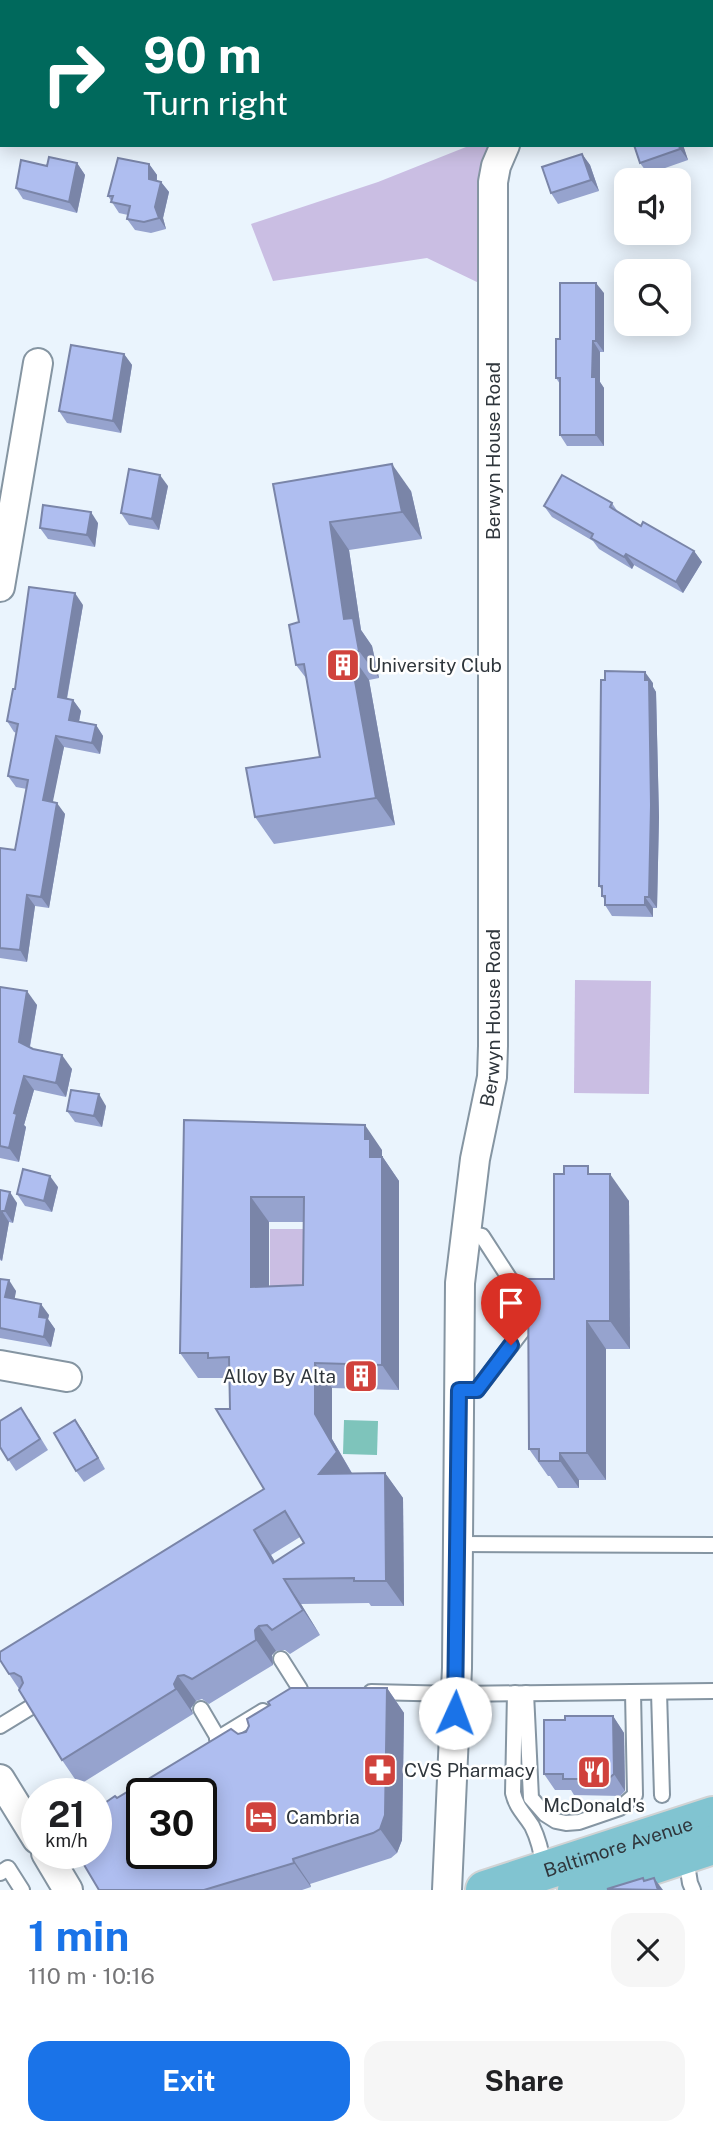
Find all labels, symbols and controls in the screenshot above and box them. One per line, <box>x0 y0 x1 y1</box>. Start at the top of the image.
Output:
text: 90 m <box>143 26 262 84</box>
icon: right <box>28 28 119 119</box>
text: Turn right <box>143 85 288 122</box>
map controls <box>614 168 691 336</box>
button: sound <box>614 168 691 245</box>
button: search <box>614 259 691 336</box>
street label: Berwyn House Road <box>482 362 504 540</box>
building icon: University Club <box>324 646 362 684</box>
place label: University Club <box>368 654 502 676</box>
street label: Berwyn House Road <box>475 929 504 1109</box>
pin <box>481 1273 541 1345</box>
icon: arrive <box>492 1284 530 1322</box>
building icon: Alloy By Alta <box>342 1357 380 1395</box>
place label: Alloy By Alta <box>223 1365 336 1387</box>
position arrow <box>418 1676 492 1750</box>
pharmacy icon: CVS Pharmacy <box>361 1751 399 1789</box>
restaurant icon: McDonald's <box>575 1753 613 1791</box>
place label: CVS Pharmacy <box>404 1759 535 1781</box>
speed limit sign: 30 <box>126 1778 217 1869</box>
text: 21 <box>48 1794 85 1835</box>
place label: McDonald's <box>543 1794 645 1816</box>
hotel icon: Cambria <box>242 1798 280 1836</box>
place label: Cambria <box>286 1806 360 1828</box>
street label: Baltimore Avenue <box>541 1812 696 1881</box>
text: km/h <box>45 1830 88 1851</box>
text: 1 min <box>28 1911 129 1960</box>
button: close <box>611 1913 685 1987</box>
text: 110 m · 10:16 <box>28 1962 155 1989</box>
button: Exit <box>28 2041 350 2121</box>
button: Share <box>364 2041 685 2121</box>

